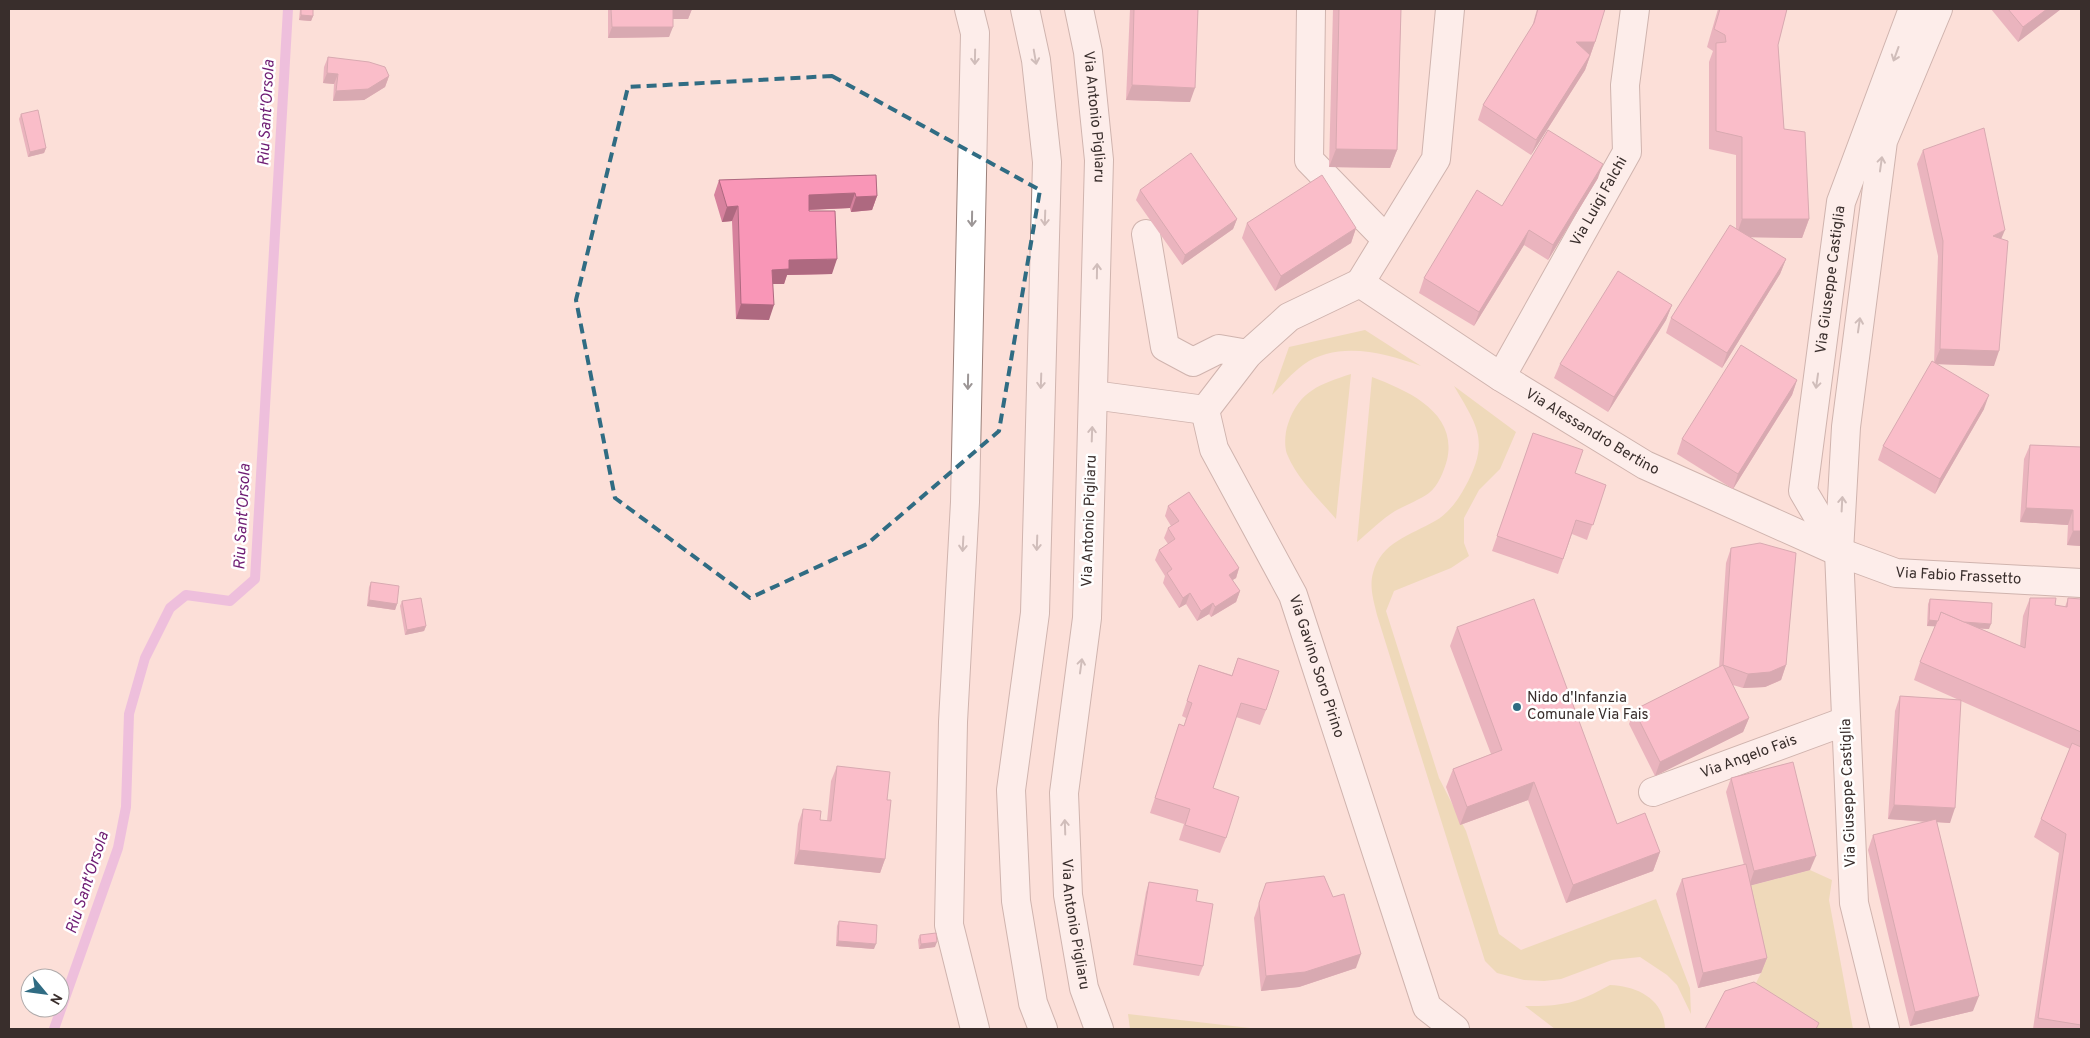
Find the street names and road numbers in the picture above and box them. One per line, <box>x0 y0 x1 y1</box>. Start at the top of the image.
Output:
street label: Via Antonio Pigliaru <box>1078 50 1109 183</box>
street label: Via Luigi Falchi <box>1566 153 1632 250</box>
street label: Via Giuseppe Castiglia <box>1812 204 1850 355</box>
street label: Via Alessandro Bertino <box>1521 384 1662 480</box>
street label: Via Antonio Pigliaru <box>1078 454 1102 588</box>
street label: Via Fabio Frassetto <box>1895 563 2022 589</box>
street label: Via Gavino Soro Pirino <box>1284 592 1348 740</box>
street label: Via Giuseppe Castiglia <box>1837 718 1861 868</box>
street label: Via Angelo Fais <box>1698 730 1800 783</box>
street label: Via Antonio Pigliaru <box>1057 858 1094 991</box>

